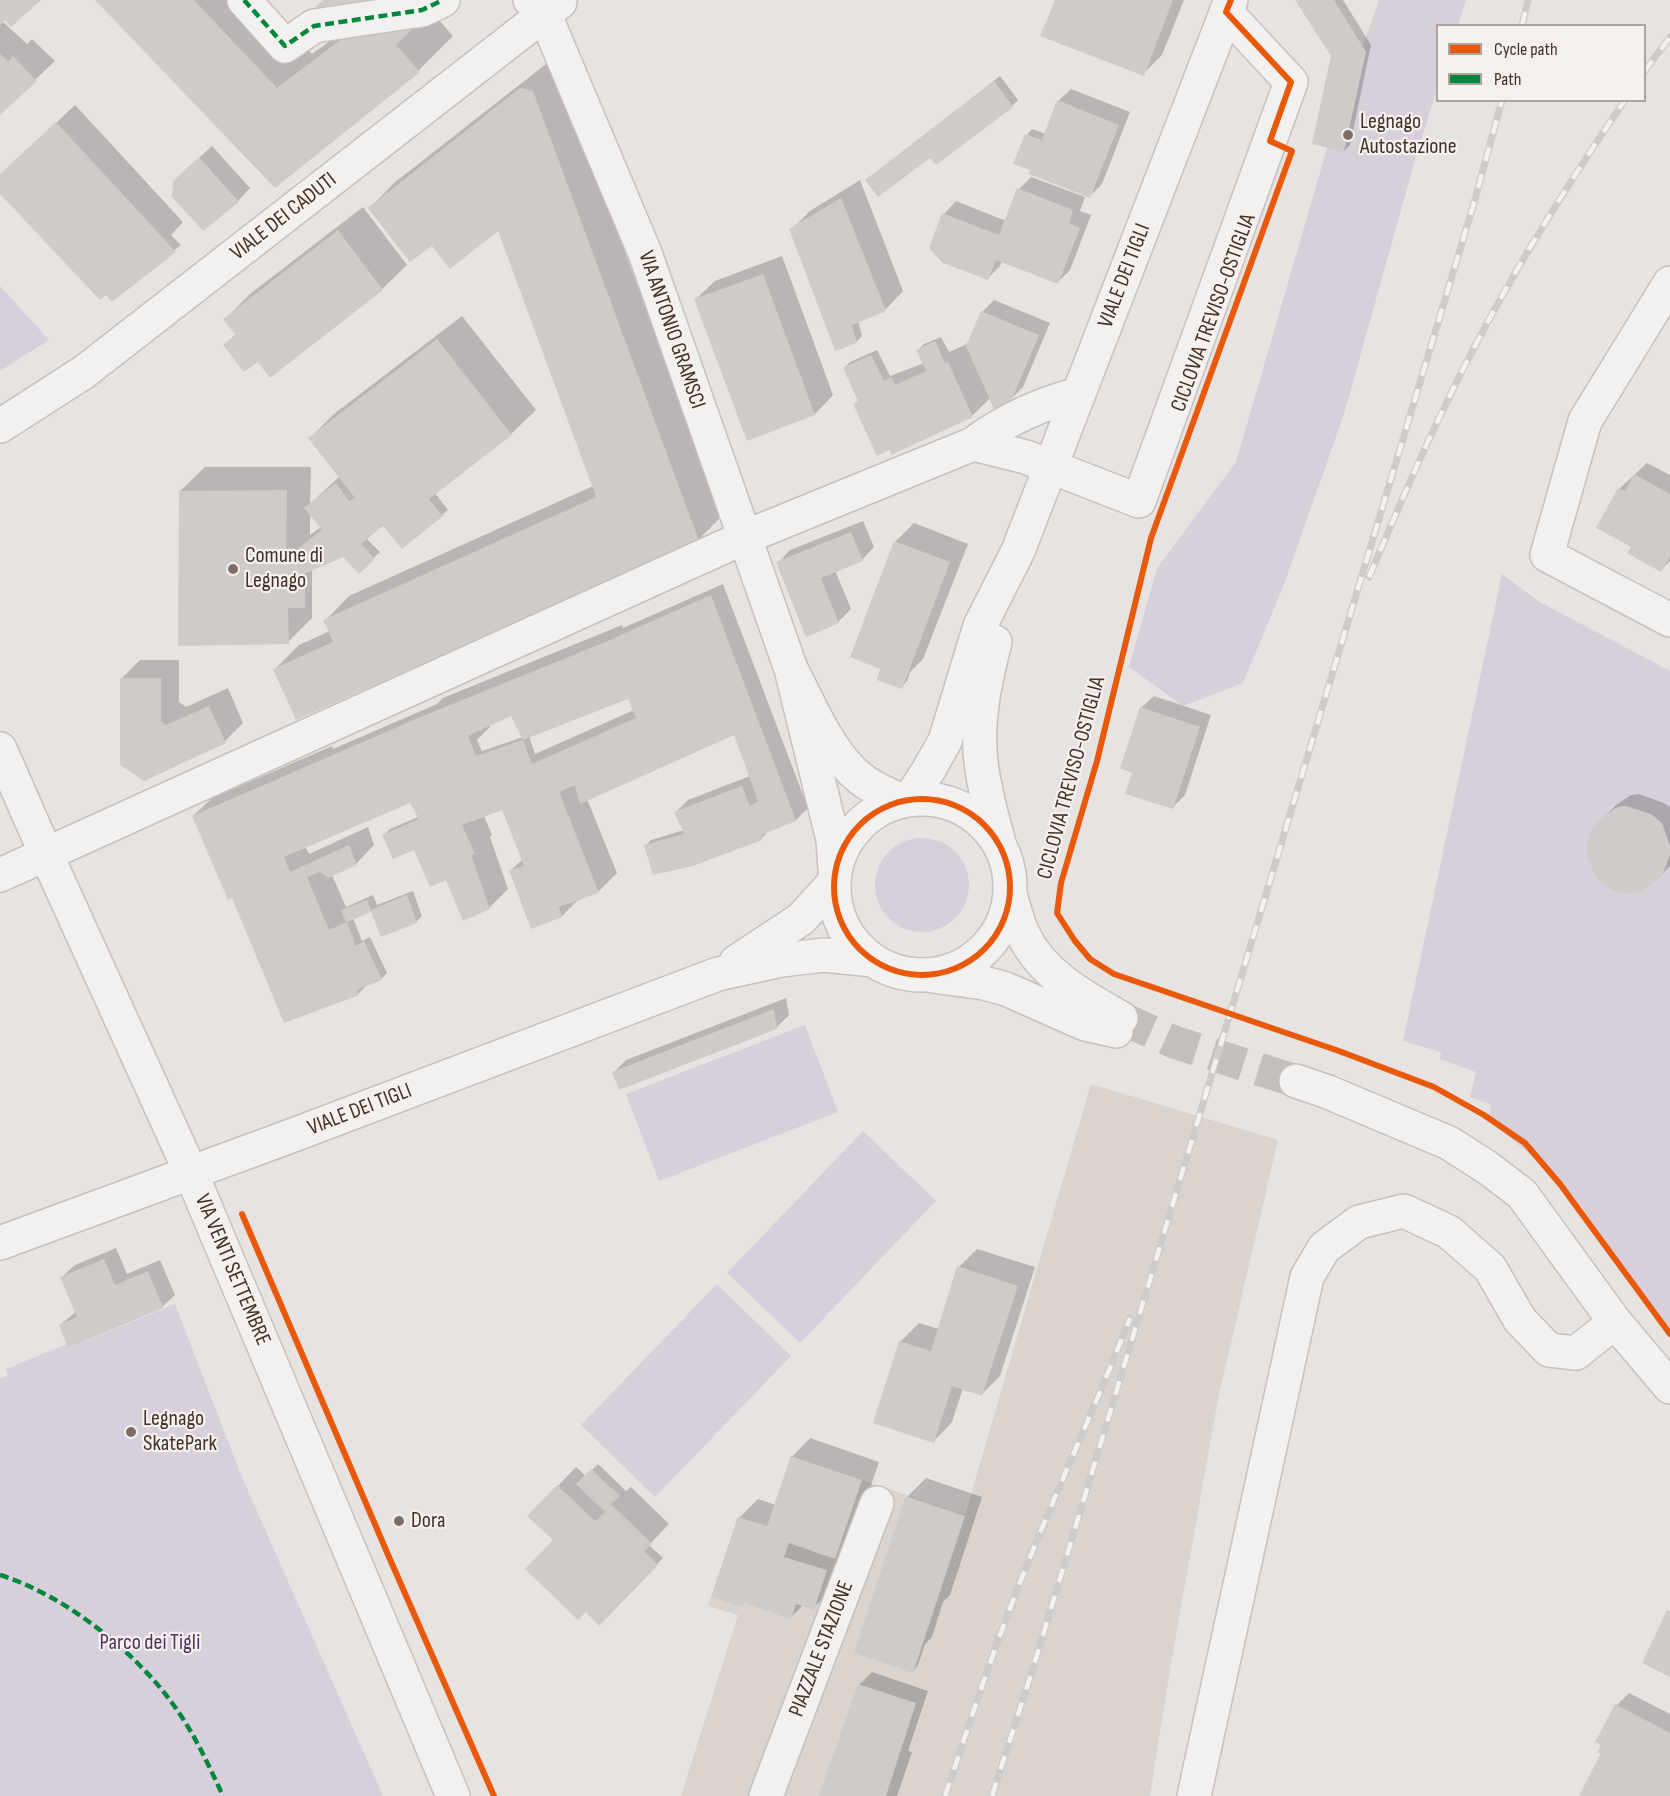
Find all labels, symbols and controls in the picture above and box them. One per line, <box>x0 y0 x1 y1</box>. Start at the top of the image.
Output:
legend <box>1436 24 1646 102</box>
text: Cycle path <box>1494 39 1558 60</box>
text: Path <box>1494 69 1522 90</box>
place label: Legnago Autostazione <box>1360 109 1457 160</box>
marker: Legnago Autostazione <box>1341 128 1355 142</box>
street label: VIALE DEI CADUTI <box>226 167 342 267</box>
street label: CICLOVIA TREVISO-OSTIGLIA <box>1166 210 1262 416</box>
street label: VIALE DEI TIGLI <box>1093 220 1157 332</box>
street label: VIA ANTONIO GRAMSCI <box>632 248 710 412</box>
place label: Comune di Legnago <box>245 543 323 594</box>
marker: Comune di Legnago <box>226 562 240 576</box>
street label: CICLOVIA TREVISO-OSTIGLIA <box>1032 674 1112 882</box>
street label: VIALE DEI TIGLI <box>304 1078 416 1142</box>
street label: VIA VENTI SETTEMBRE <box>188 1190 276 1350</box>
place label: Legnago SkatePark <box>143 1406 217 1458</box>
marker: Legnago SkatePark <box>124 1425 138 1439</box>
place label: Dora <box>411 1508 445 1534</box>
marker: Dora <box>392 1514 406 1528</box>
street label: PIAZZALE STAZIONE <box>784 1577 860 1721</box>
park label: Parco dei Tigli <box>100 1630 200 1656</box>

